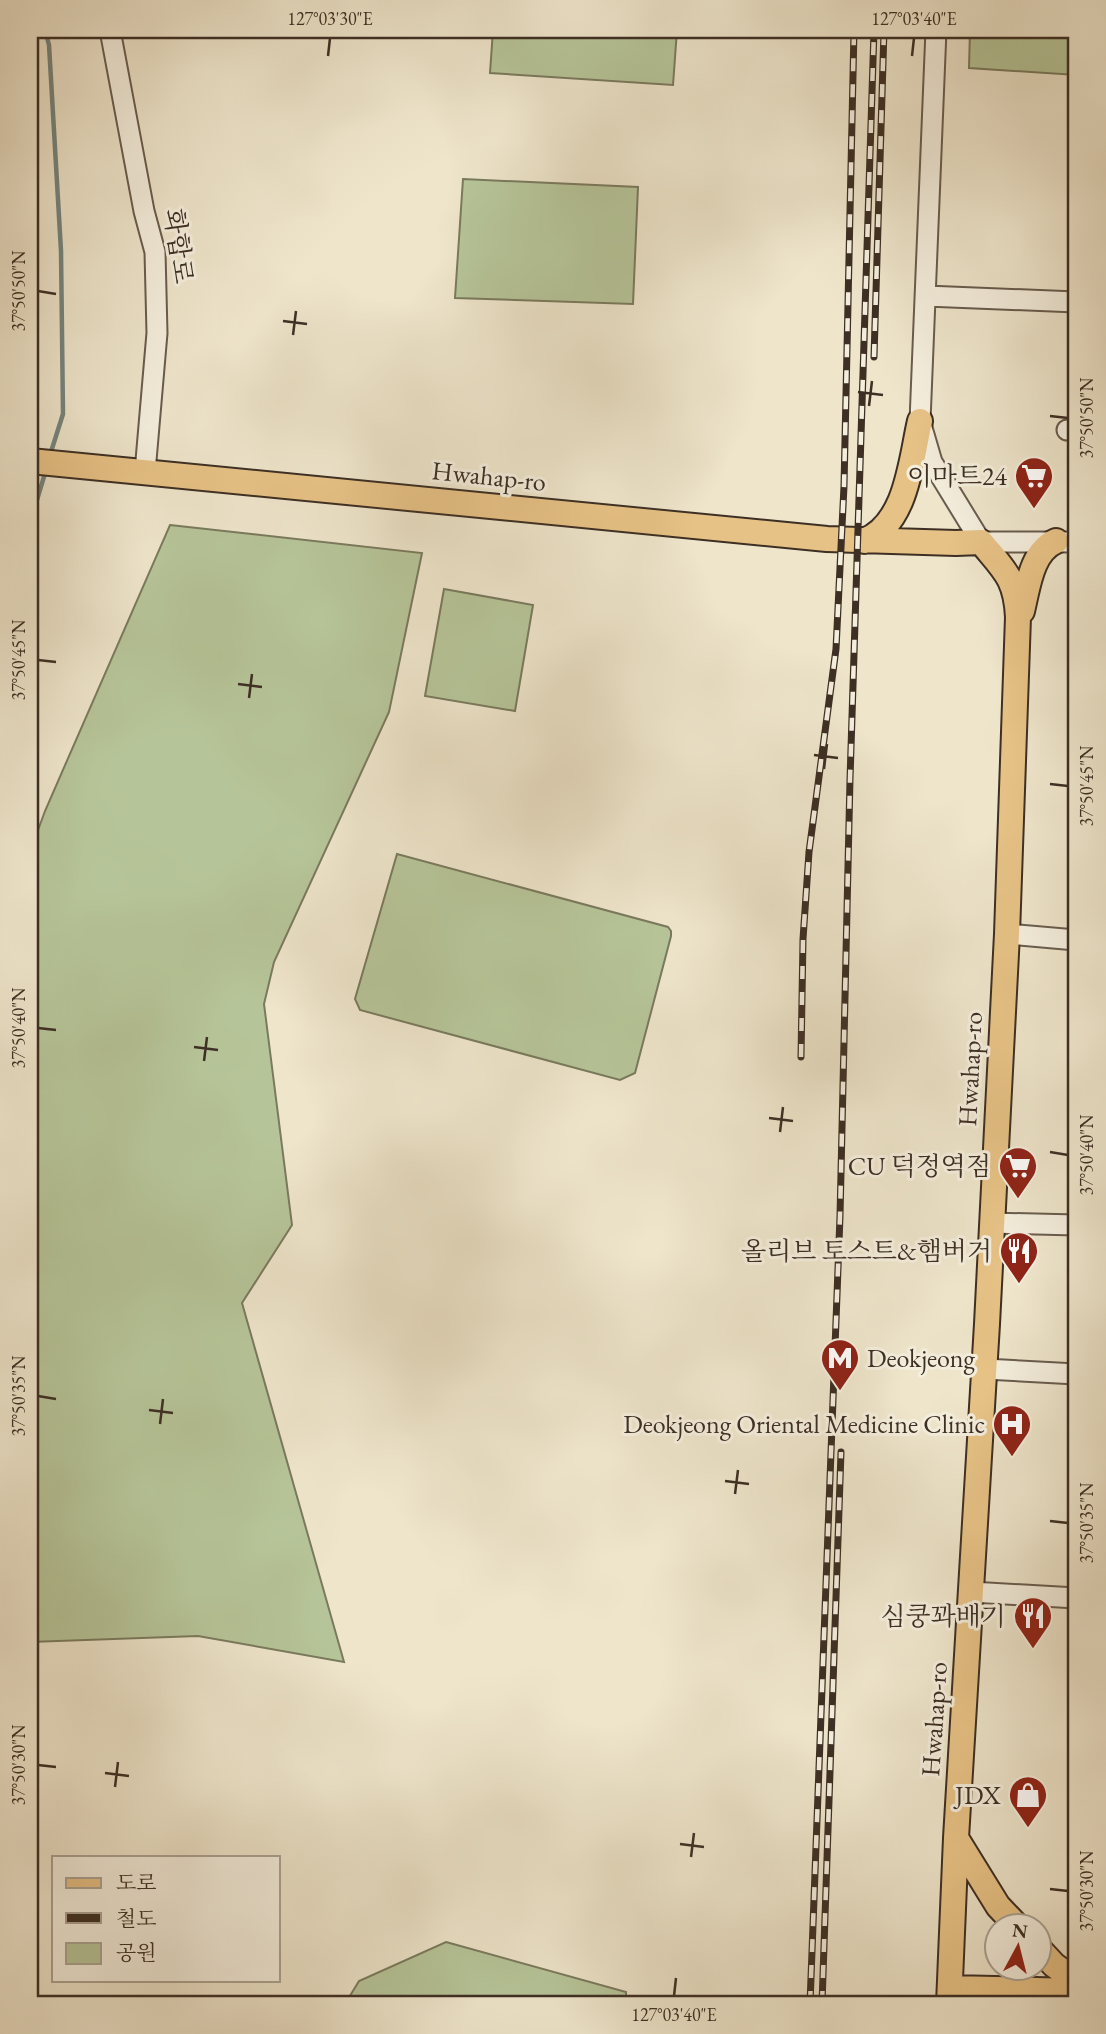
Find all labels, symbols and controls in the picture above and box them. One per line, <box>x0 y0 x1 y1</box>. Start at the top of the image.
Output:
text: 127°03'30"E <box>287 7 373 30</box>
text: 127°03'40"E <box>871 7 957 30</box>
street label: 화합로 <box>157 206 201 286</box>
text: 37°50'50"N <box>7 250 30 331</box>
text: 37°50'50"N <box>1075 377 1098 458</box>
street label: Hwahap-ro <box>430 453 548 499</box>
supermarket icon: 이마트24 <box>1013 455 1055 510</box>
place label: 이마트24 <box>907 459 1008 493</box>
text: 37°50'45"N <box>7 619 30 700</box>
text: 37°50'45"N <box>1075 745 1098 826</box>
text: 37°50'40"N <box>7 987 30 1068</box>
street label: Hwahap-ro <box>950 1011 990 1127</box>
text: 37°50'40"N <box>1075 1114 1098 1195</box>
supermarket icon: CU 덕정역점 <box>997 1145 1039 1200</box>
place label: CU 덕정역점 <box>848 1149 991 1183</box>
restaurant icon: 올리브 토스트&햄버거 <box>998 1230 1040 1285</box>
place label: 올리브 토스트&햄버거 <box>741 1234 992 1268</box>
metro station icon: Deokjeong <box>819 1337 861 1392</box>
place label: Deokjeong <box>867 1341 976 1375</box>
text: 37°50'35"N <box>7 1355 30 1436</box>
hospital icon: Deokjeong Oriental Medicine Clinic <box>991 1403 1033 1458</box>
place label: Deokjeong Oriental Medicine Clinic <box>623 1407 985 1441</box>
text: 37°50'35"N <box>1075 1482 1098 1563</box>
restaurant icon: 심쿵꽈배기 <box>1012 1595 1054 1650</box>
place label: 심쿵꽈배기 <box>880 1599 1006 1633</box>
street label: Hwahap-ro <box>913 1661 955 1777</box>
text: 37°50'30"N <box>7 1724 30 1805</box>
shop icon: JDX <box>1007 1774 1049 1829</box>
place label: JDX <box>953 1778 1002 1812</box>
text: 37°50'30"N <box>1075 1850 1098 1931</box>
legend <box>52 1856 280 1982</box>
text: 도로 <box>116 1869 157 1896</box>
text: 철도 <box>116 1905 157 1932</box>
north arrow <box>984 1912 1054 1982</box>
text: N <box>1011 1917 1030 1944</box>
text: 공원 <box>116 1939 157 1966</box>
text: 127°03'40"E <box>631 2003 717 2026</box>

